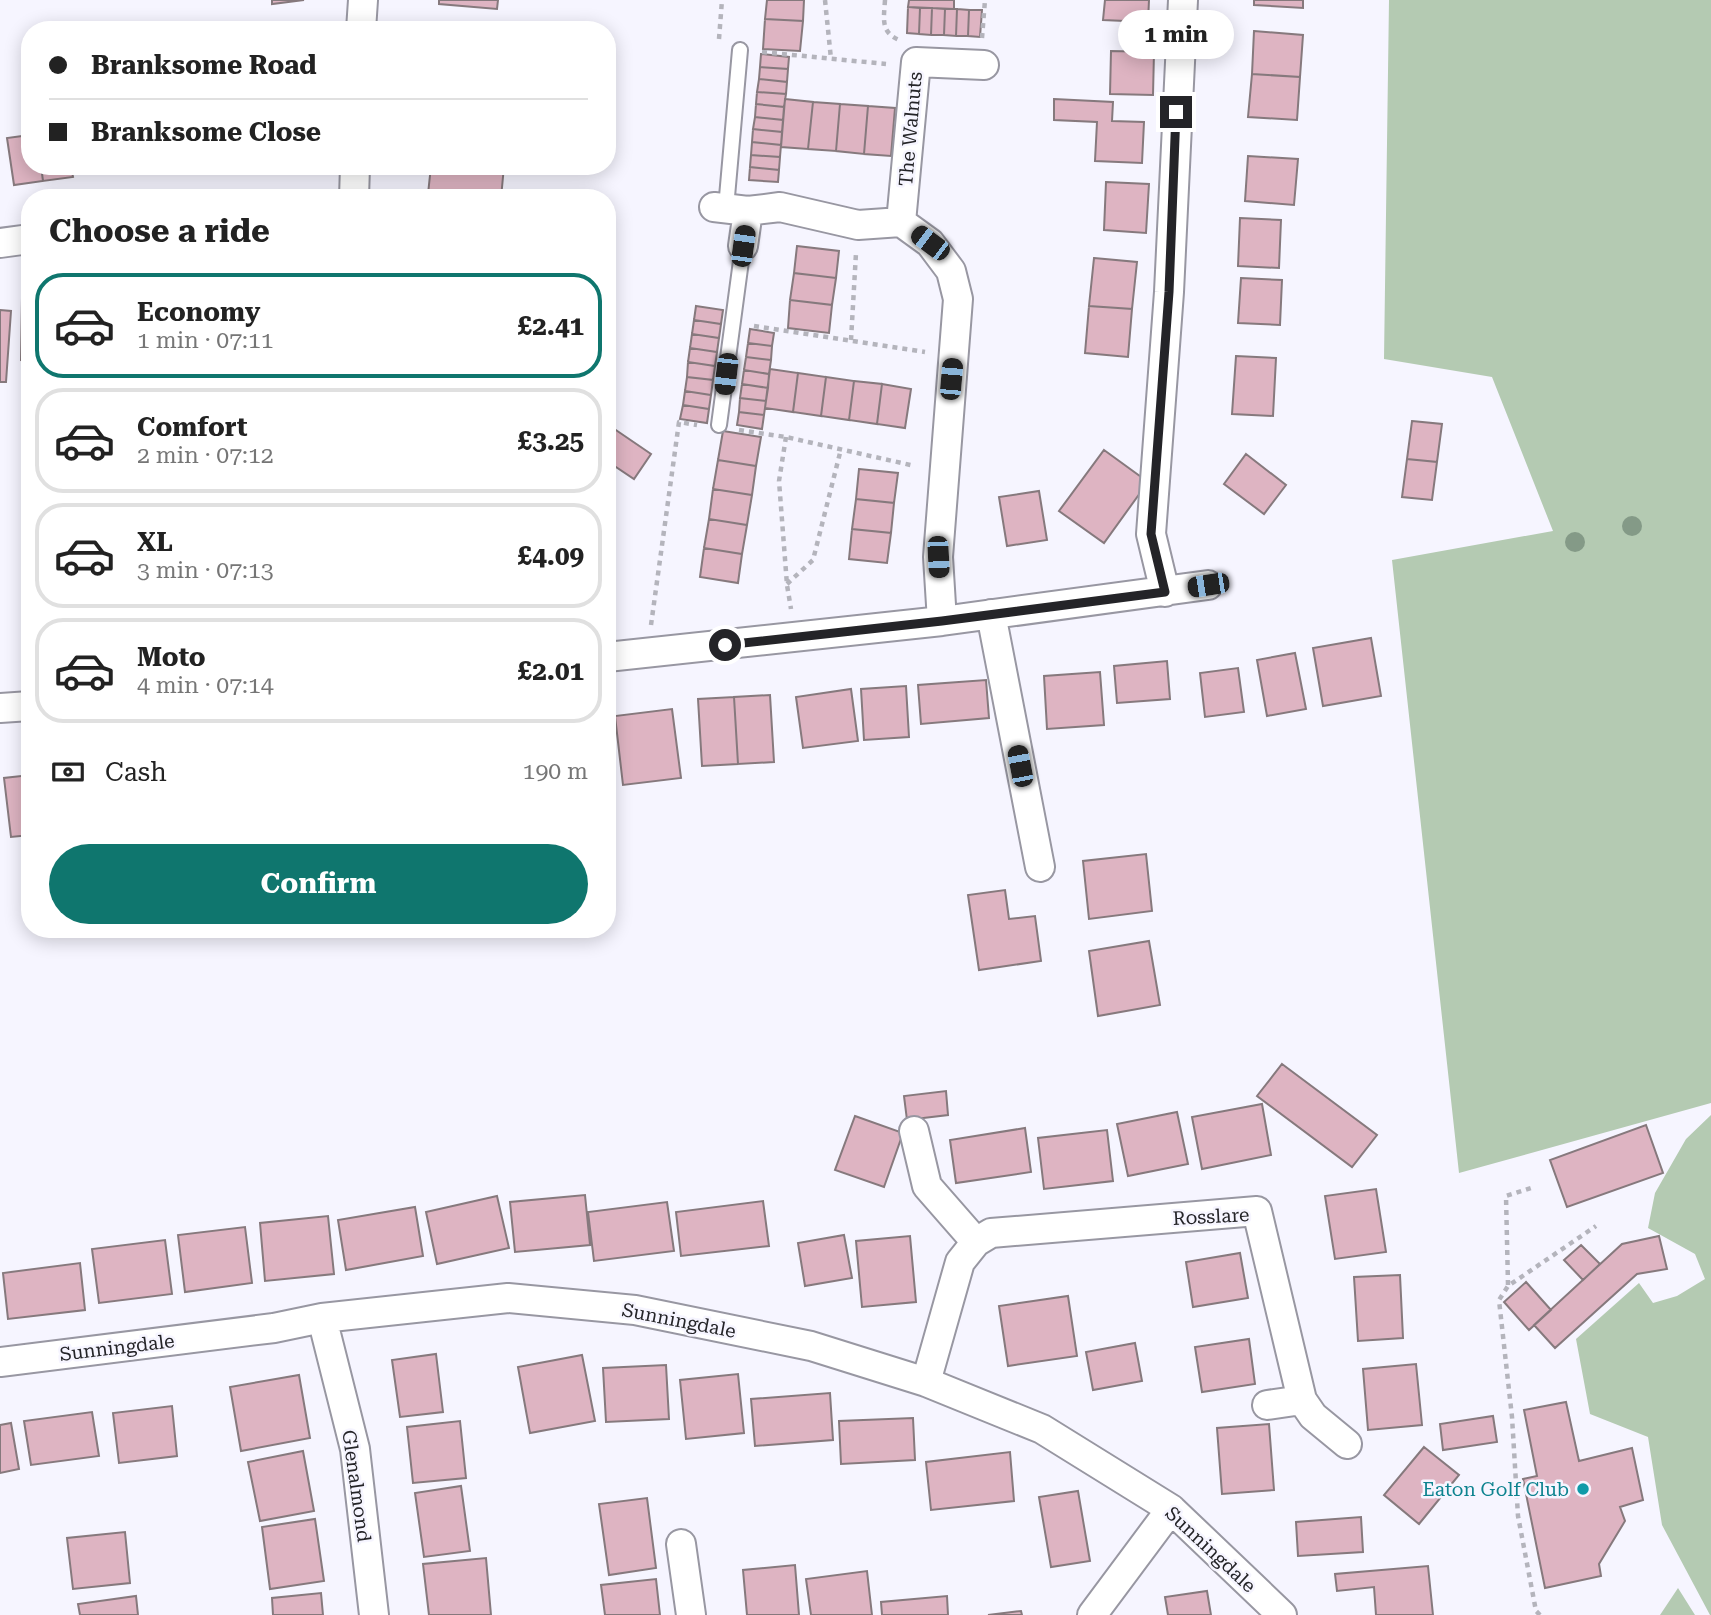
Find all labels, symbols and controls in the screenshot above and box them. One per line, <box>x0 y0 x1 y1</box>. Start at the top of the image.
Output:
callout: 1 min <box>1118 10 1234 60</box>
text: 1 min <box>1144 21 1208 48</box>
text: Branksome Road <box>91 50 317 80</box>
street label: The Walnuts <box>894 71 927 187</box>
route end <box>1160 96 1192 128</box>
text: Branksome Close <box>91 117 321 147</box>
text: Choose a ride <box>49 212 270 250</box>
car <box>907 222 954 264</box>
car <box>730 224 757 268</box>
icon: car <box>53 294 116 357</box>
text: Economy <box>137 297 260 327</box>
text: £2.41 <box>518 311 584 341</box>
text: 1 min · 07:11 <box>137 327 274 354</box>
car <box>714 352 739 396</box>
car <box>939 357 964 401</box>
icon: car <box>53 409 116 472</box>
text: Comfort <box>137 412 247 442</box>
text: £3.25 <box>518 426 584 456</box>
text: 2 min · 07:12 <box>137 442 274 469</box>
icon: car <box>53 524 116 587</box>
text: XL <box>137 527 173 557</box>
car <box>927 535 950 579</box>
text: £4.09 <box>518 541 584 571</box>
text: 3 min · 07:13 <box>137 557 274 584</box>
car <box>1186 571 1231 599</box>
route start <box>709 629 741 661</box>
icon: car <box>53 639 116 702</box>
text: Moto <box>137 642 206 672</box>
text: £2.01 <box>518 656 584 686</box>
text: 4 min · 07:14 <box>137 672 274 699</box>
car <box>1006 743 1035 789</box>
icon: cash <box>49 753 87 791</box>
text: Cash <box>105 757 167 787</box>
text: 190 m <box>523 758 588 785</box>
button: Confirm <box>49 844 588 924</box>
street label: Rosslare <box>1172 1203 1250 1230</box>
street label: Sunningdale <box>620 1298 738 1343</box>
street label: Sunningdale <box>58 1329 176 1366</box>
street label: Glenalmond <box>337 1429 376 1544</box>
place label: Eaton Golf Club <box>1423 1478 1569 1501</box>
marker: Eaton Golf Club <box>1575 1481 1591 1497</box>
street label: Sunningdale <box>1161 1502 1261 1597</box>

